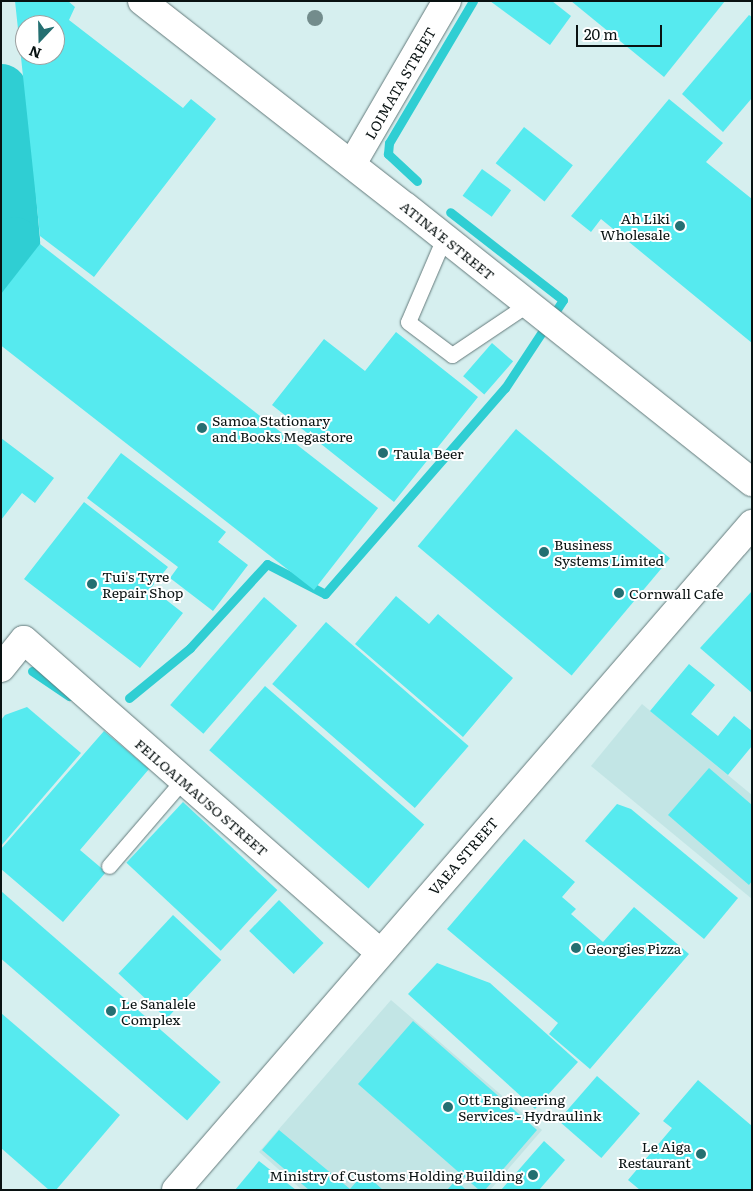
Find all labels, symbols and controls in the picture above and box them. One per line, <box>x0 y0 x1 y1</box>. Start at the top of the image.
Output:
north arrow <box>15 15 65 65</box>
scale bar <box>578 15 664 47</box>
text: 20 m <box>584 22 618 45</box>
street label: LOIMATA STREET <box>361 24 439 142</box>
text: N <box>26 42 44 65</box>
street label: ATINA'E STREET <box>398 197 498 283</box>
place label: Ah Liki Wholesale <box>600 210 670 242</box>
marker: Ah Liki Wholesale <box>674 220 686 232</box>
place label: Samoa Stationary and Books Megastore <box>212 412 353 444</box>
marker: Samoa Stationary and Books Megastore <box>196 422 208 434</box>
place label: Taula Beer <box>393 445 464 461</box>
marker: Taula Beer <box>377 447 389 459</box>
place label: Business Systems Limited <box>554 536 664 568</box>
marker: Business Systems Limited <box>538 546 550 558</box>
place label: Tui's Tyre Repair Shop <box>102 568 183 600</box>
marker: Tui's Tyre Repair Shop <box>86 578 98 590</box>
place label: Cornwall Cafe <box>629 585 724 601</box>
marker: Cornwall Cafe <box>613 587 625 599</box>
street label: FEILOAIMAUSO STREET <box>132 735 272 859</box>
street label: VAEA STREET <box>425 814 501 898</box>
place label: Georgies Pizza <box>586 940 681 956</box>
marker: Georgies Pizza <box>570 942 582 954</box>
place label: Le Sanalele Complex <box>121 995 196 1028</box>
marker: Le Sanalele Complex <box>105 1005 117 1017</box>
place label: Ott Engineering Services - Hydraulink <box>458 1091 601 1124</box>
marker: Ott Engineering Services - Hydraulink <box>442 1101 454 1113</box>
place label: Le Aiga Restaurant <box>618 1138 691 1170</box>
marker: Le Aiga Restaurant <box>695 1148 707 1160</box>
place label: Ministry of Customs Holding Building <box>269 1167 523 1183</box>
marker: Ministry of Customs Holding Building <box>527 1169 539 1181</box>

